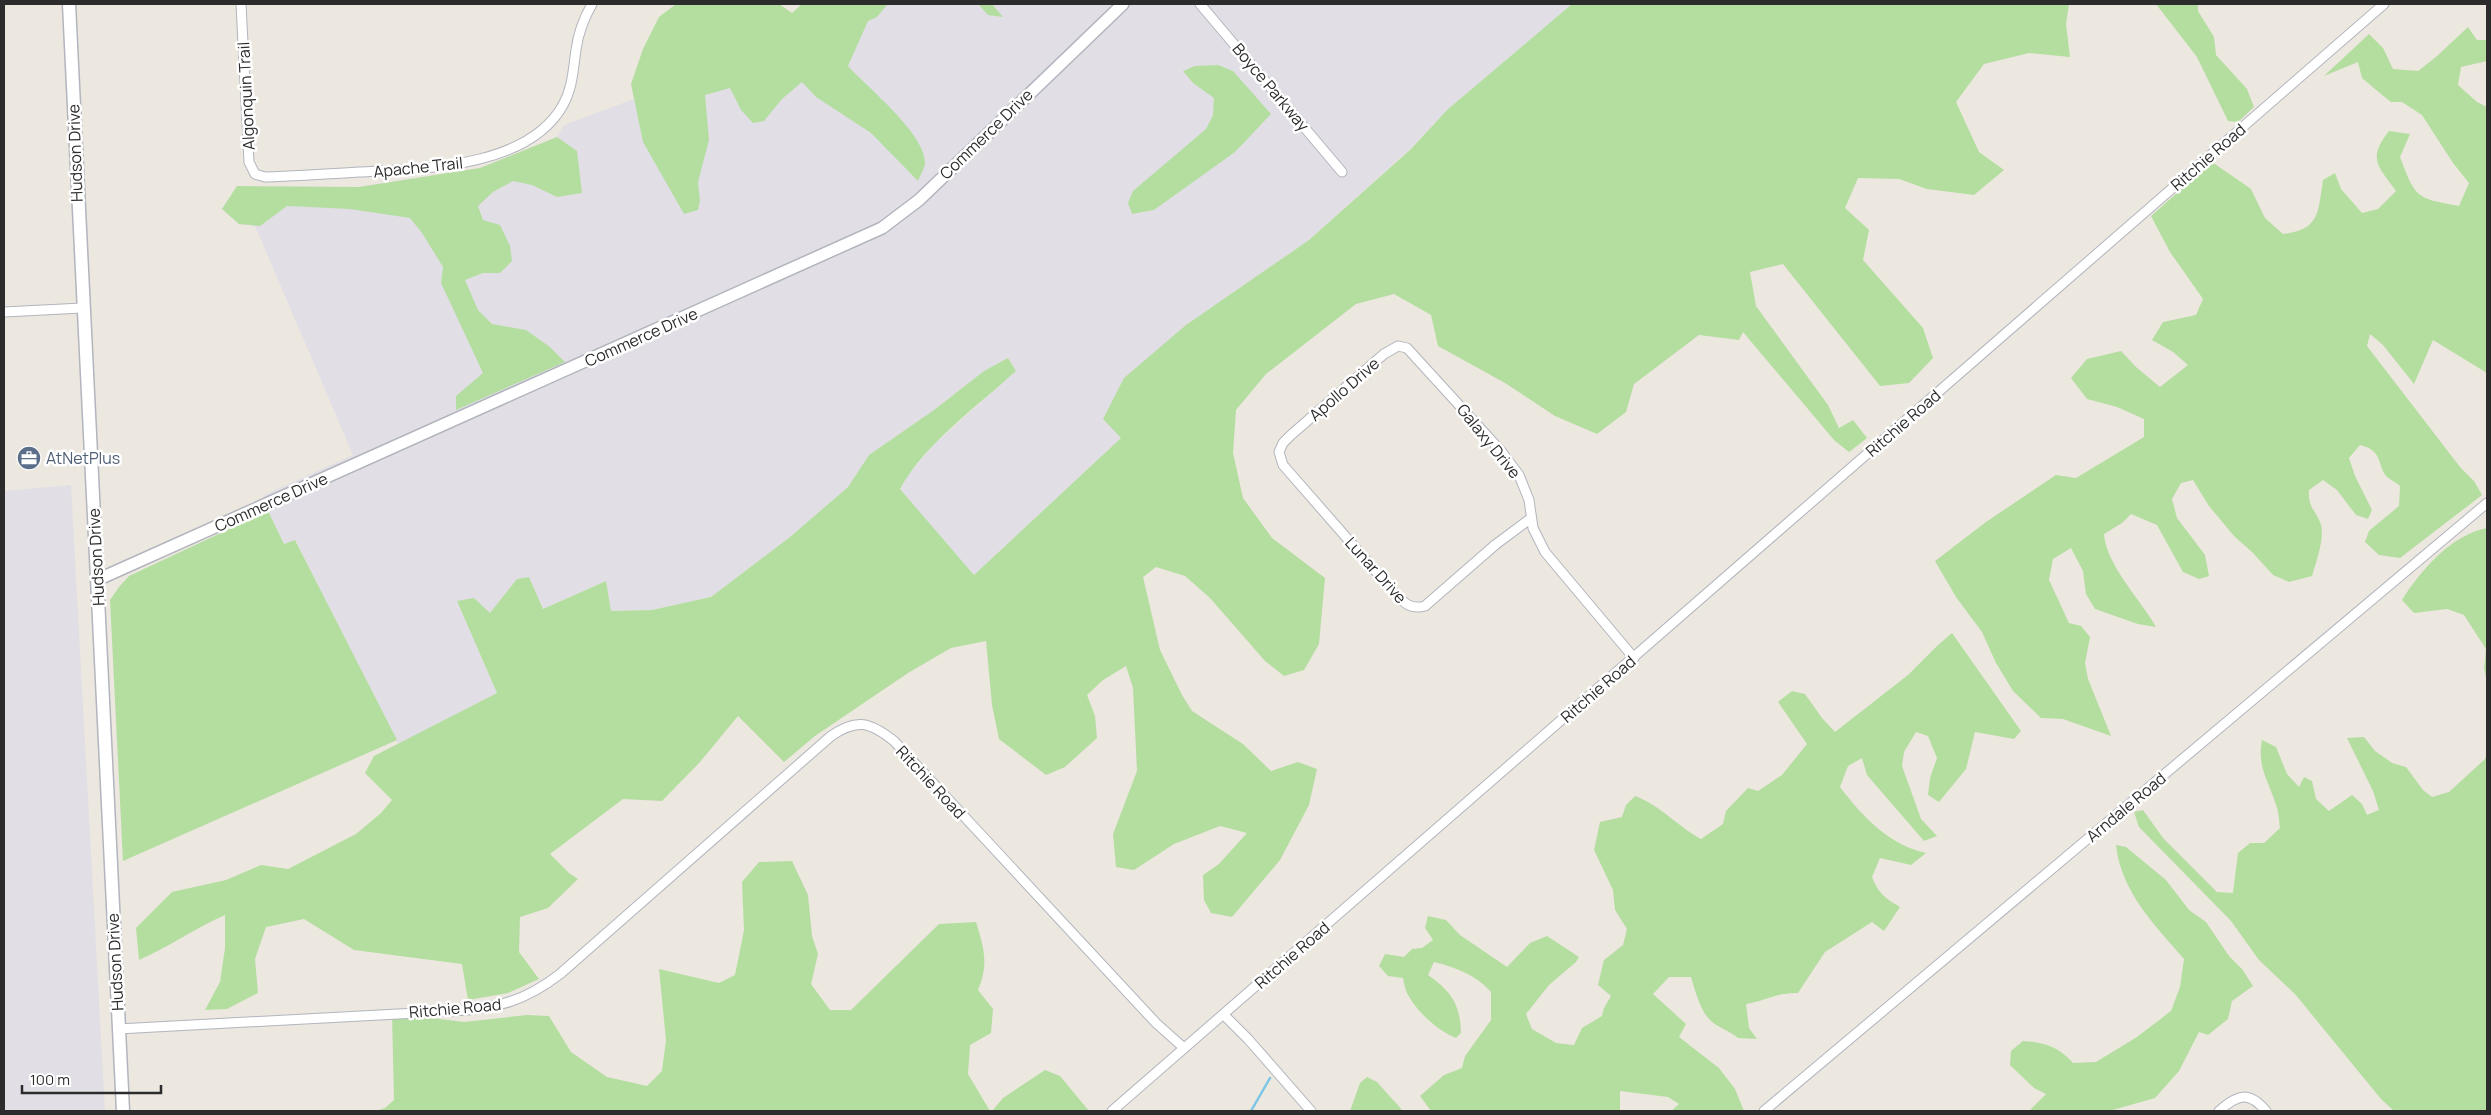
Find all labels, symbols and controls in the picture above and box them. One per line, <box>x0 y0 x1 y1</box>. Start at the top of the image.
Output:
street label: Boyce Parkway <box>1228 38 1315 136</box>
street label: Algonquin Trail <box>232 41 260 151</box>
street label: Commerce Drive <box>935 84 1037 184</box>
street label: Hudson Drive <box>62 104 88 202</box>
street label: Ritchie Road <box>2166 118 2250 196</box>
street label: Apache Trail <box>372 151 464 183</box>
street label: Commerce Drive <box>581 302 701 372</box>
street label: Apollo Drive <box>1304 352 1384 426</box>
street label: Ritchie Road <box>1861 384 1945 462</box>
street label: Galaxy Drive <box>1452 399 1526 483</box>
office icon: AtNetPlus <box>16 445 42 471</box>
place label: AtNetPlus <box>46 447 120 469</box>
street label: Commerce Drive <box>211 467 331 537</box>
street label: Hudson Drive <box>82 508 110 606</box>
street label: Lunar Drive <box>1340 532 1412 608</box>
street label: Ritchie Road <box>1556 650 1640 728</box>
street label: Ritchie Road <box>891 741 971 823</box>
street label: Arndale Road <box>2081 767 2171 847</box>
street label: Hudson Drive <box>101 913 129 1011</box>
street label: Ritchie Road <box>1250 916 1334 994</box>
street label: Ritchie Road <box>408 993 502 1023</box>
scale bar <box>22 1062 161 1094</box>
text: 100 m <box>30 1069 70 1090</box>

